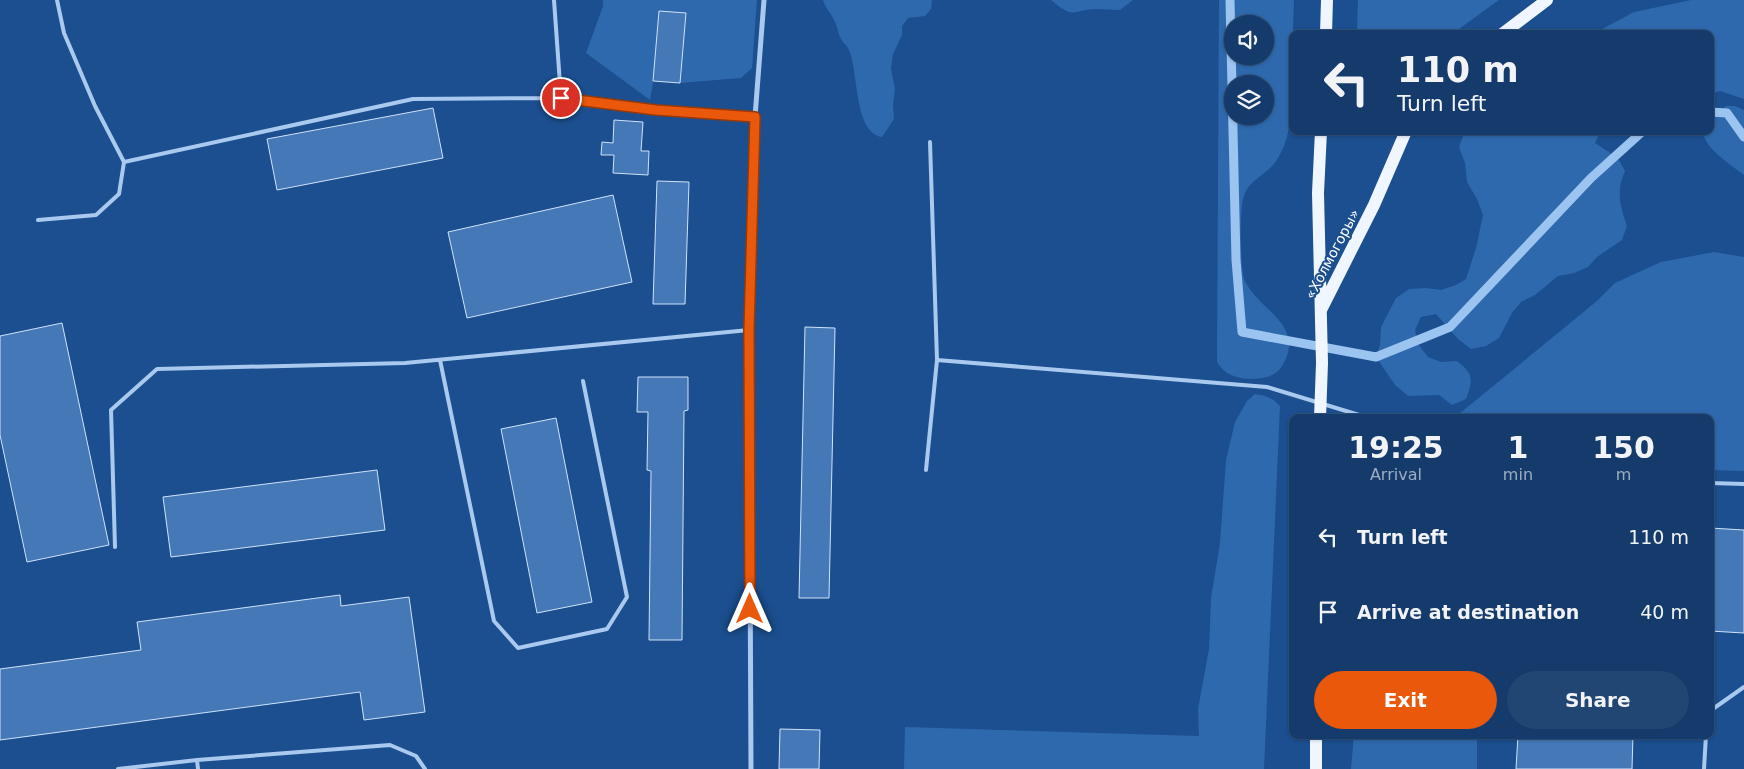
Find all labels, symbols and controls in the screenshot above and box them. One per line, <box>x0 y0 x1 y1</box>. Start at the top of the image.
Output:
map controls <box>1224 15 1274 125</box>
button: sound <box>1224 15 1274 65</box>
icon: left <box>1314 50 1379 115</box>
text: 110 m <box>1397 50 1519 90</box>
button: layers <box>1224 75 1274 125</box>
pin <box>540 77 582 119</box>
icon: arrive <box>547 84 575 112</box>
text: Turn left <box>1397 91 1486 116</box>
street label: «Холмогоры» <box>1302 206 1362 302</box>
text: 19:25 <box>1348 430 1444 465</box>
text: 1 <box>1507 430 1528 465</box>
text: 150 <box>1592 430 1655 465</box>
text: Arrival <box>1370 465 1422 484</box>
text: min <box>1503 465 1533 484</box>
text: m <box>1616 465 1631 484</box>
icon: left <box>1314 523 1342 551</box>
text: Turn left <box>1357 526 1448 548</box>
text: 110 m <box>1628 526 1689 548</box>
position arrow <box>723 582 775 634</box>
icon: arrive <box>1314 598 1342 626</box>
text: Arrive at destination <box>1357 601 1579 623</box>
text: 40 m <box>1640 601 1689 623</box>
button: Exit <box>1314 671 1497 729</box>
button: Share <box>1507 671 1689 729</box>

